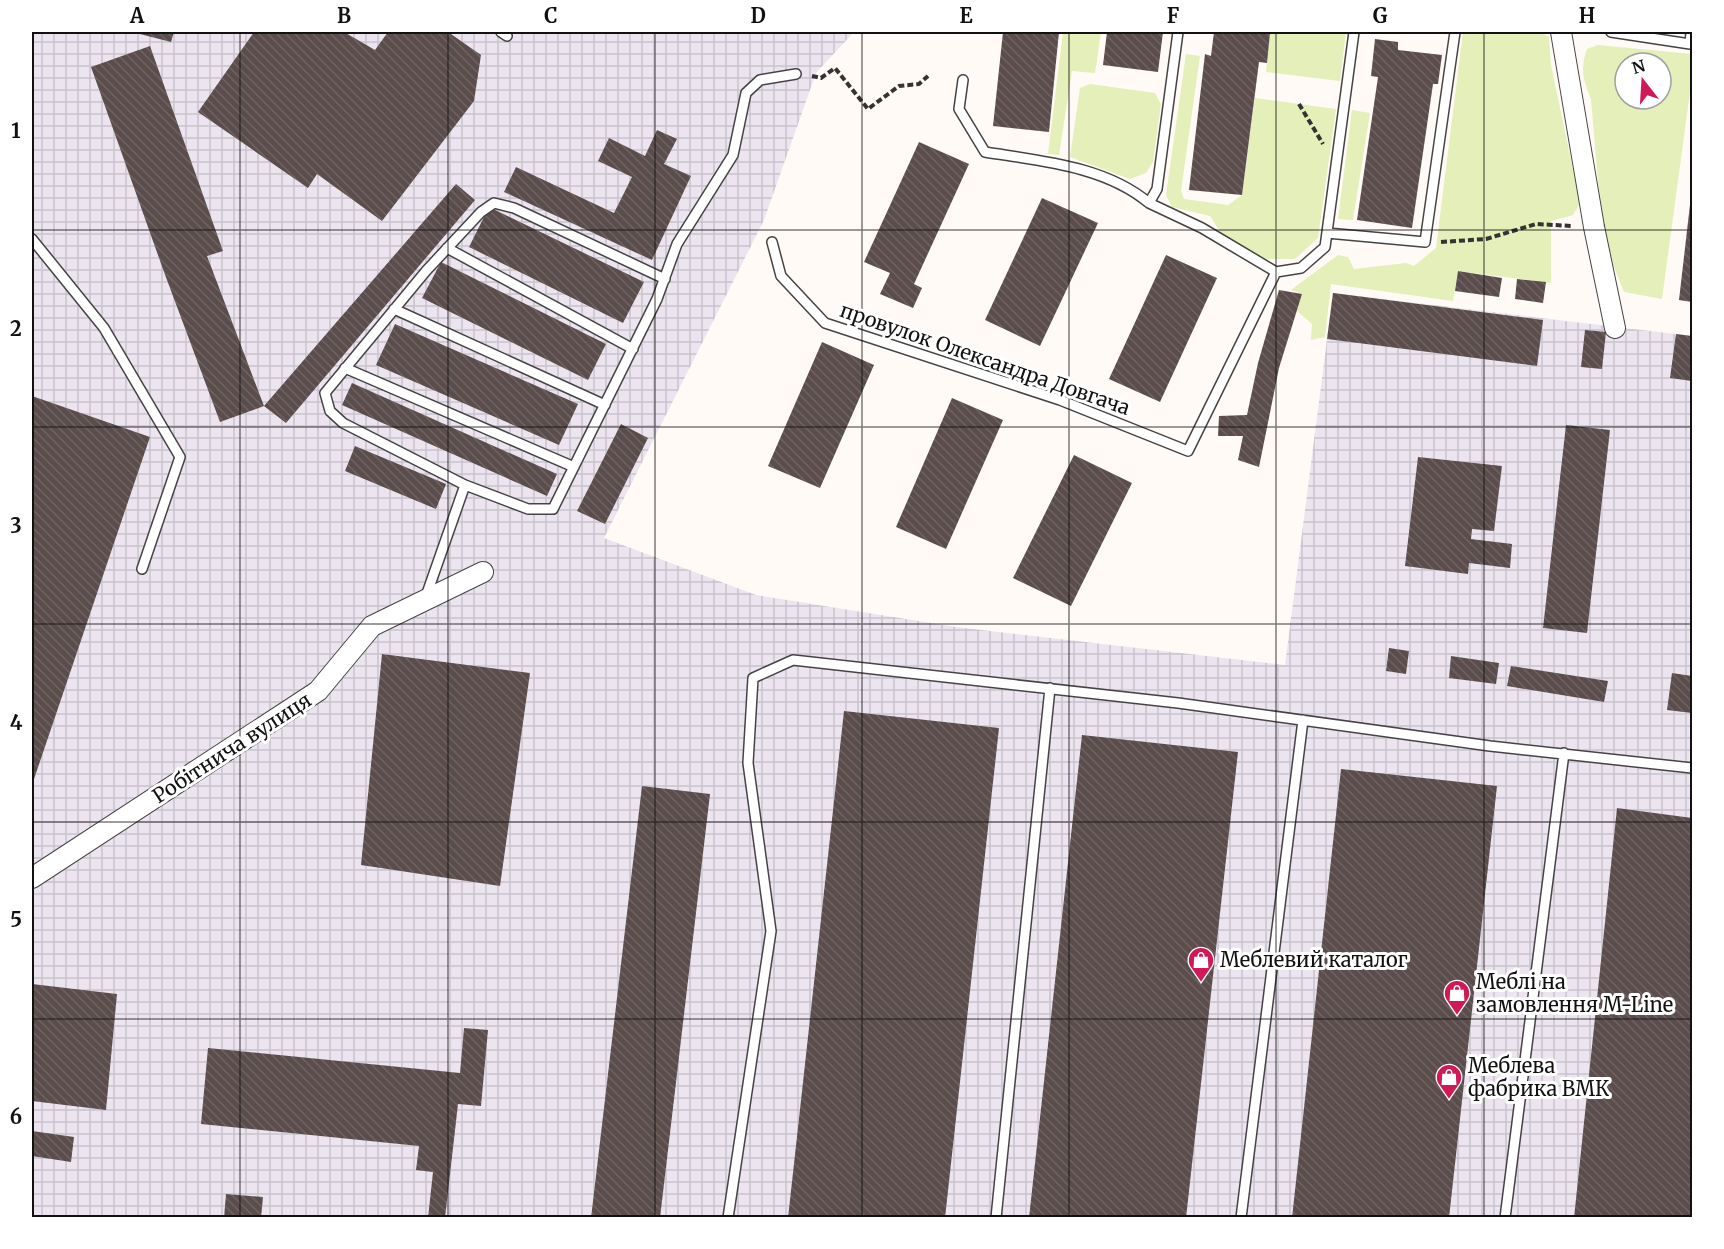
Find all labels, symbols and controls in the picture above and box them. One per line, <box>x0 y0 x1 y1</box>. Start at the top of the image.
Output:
text: A <box>129 3 145 28</box>
text: B <box>337 3 351 28</box>
text: C <box>544 3 558 28</box>
text: D <box>750 3 766 28</box>
text: E <box>959 3 973 28</box>
text: F <box>1167 3 1180 28</box>
text: G <box>1373 3 1388 28</box>
text: H <box>1579 3 1595 28</box>
north arrow <box>1613 51 1673 111</box>
text: N <box>1630 55 1648 78</box>
text: 1 <box>11 118 21 143</box>
street label: провулок Олександра Довгача <box>837 297 1134 420</box>
text: 2 <box>10 316 22 341</box>
text: 3 <box>10 513 22 538</box>
street label: Робітнича вулиця <box>148 687 316 808</box>
text: 4 <box>10 710 23 735</box>
text: 5 <box>10 907 22 932</box>
shop icon: Меблевий каталог <box>1186 945 1216 983</box>
place label: Меблевий каталог <box>1220 947 1408 972</box>
place label: Меблі на замовлення M-Line <box>1476 969 1673 1017</box>
shop icon: Меблі на замовлення M-Line <box>1442 978 1472 1016</box>
place label: Меблева фабрика ВМК <box>1468 1053 1609 1101</box>
shop icon: Меблева фабрика ВМК <box>1434 1062 1464 1100</box>
text: 6 <box>10 1104 22 1129</box>

